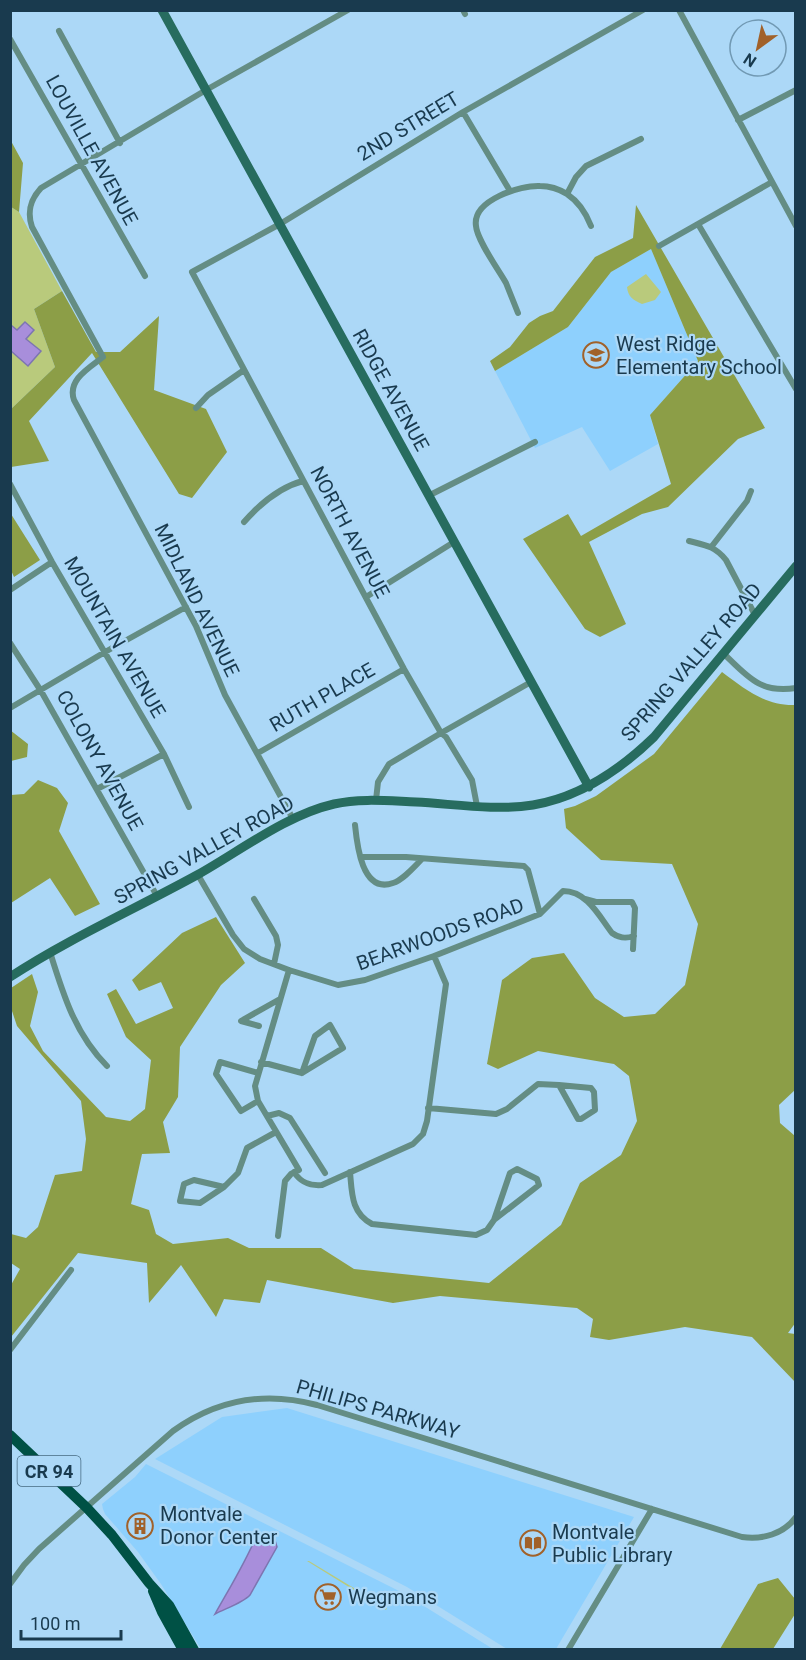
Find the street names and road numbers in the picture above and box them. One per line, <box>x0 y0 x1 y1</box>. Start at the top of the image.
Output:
street label: LOUVILLE AVENUE <box>41 71 143 229</box>
street label: 2ND STREET <box>353 86 463 166</box>
street label: RIDGE AVENUE <box>348 325 434 455</box>
street label: NORTH AVENUE <box>305 462 395 602</box>
street label: MIDLAND AVENUE <box>150 520 244 680</box>
street label: MOUNTAIN AVENUE <box>59 552 171 722</box>
street label: SPRING VALLEY ROAD <box>616 578 766 746</box>
street label: RUTH PLACE <box>265 657 379 737</box>
street label: COLONY AVENUE <box>52 686 148 834</box>
street label: SPRING VALLEY ROAD <box>110 791 298 909</box>
street label: BEARWOODS ROAD <box>353 893 527 975</box>
street label: PHILIPS PARKWAY <box>294 1374 462 1444</box>
road number: CR 94 <box>17 1456 80 1486</box>

